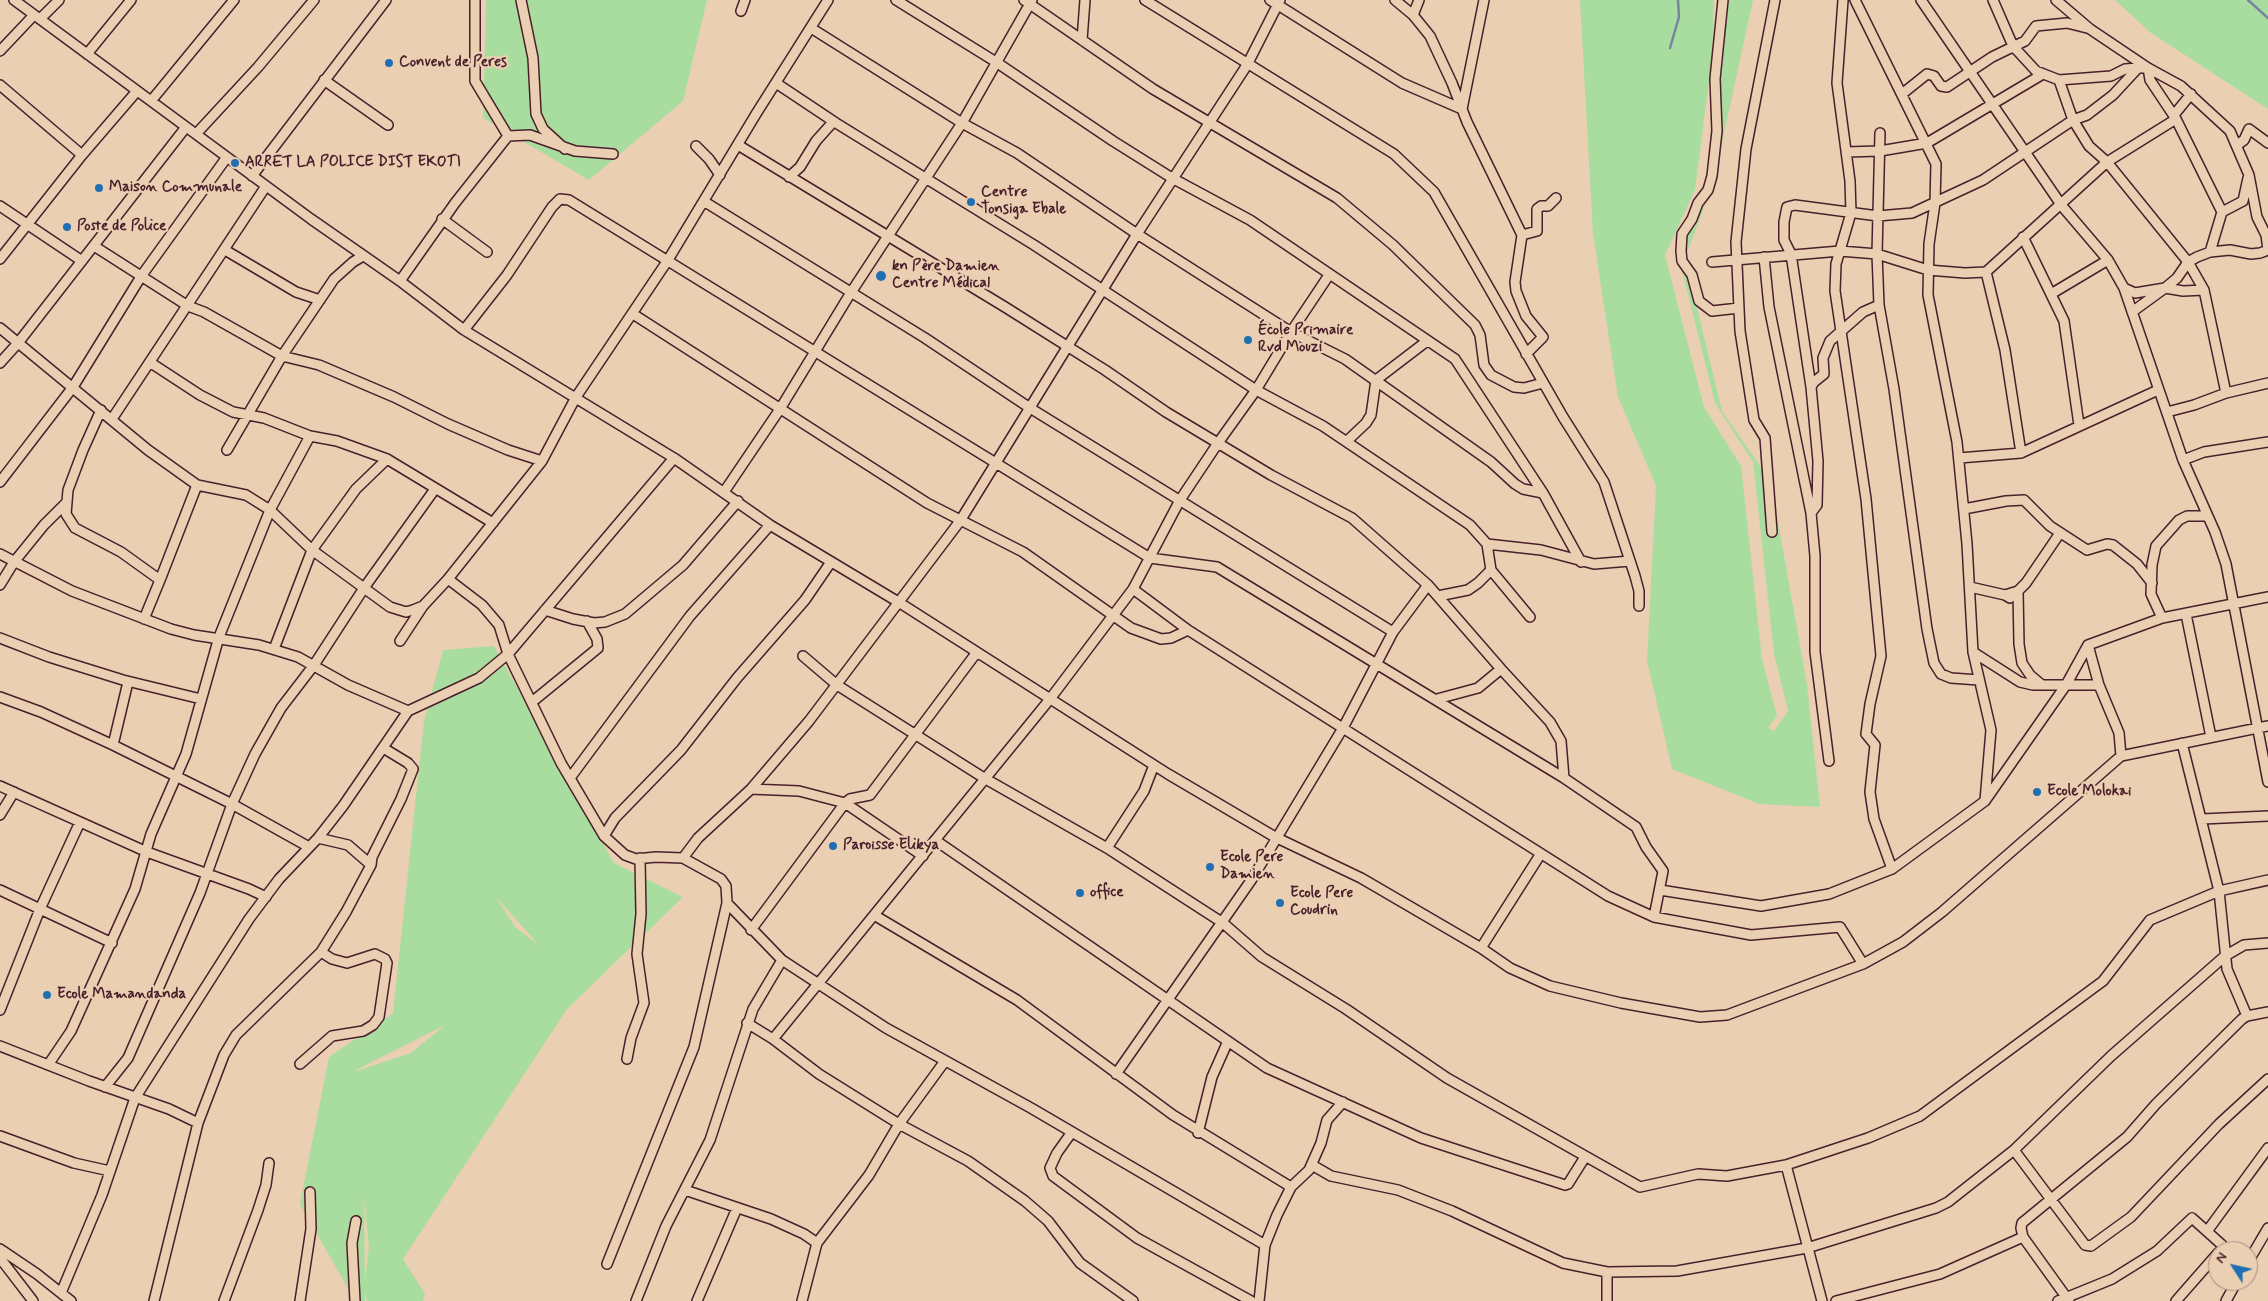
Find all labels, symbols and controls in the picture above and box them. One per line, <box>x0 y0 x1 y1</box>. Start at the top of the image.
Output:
place label: Convent de Peres <box>399 54 507 72</box>
marker: Convent de Peres <box>383 57 395 69</box>
place label: ARRET LA POLICE DIST EKOTI <box>245 154 461 172</box>
marker: ARRET LA POLICE DIST EKOTI <box>229 157 241 169</box>
place label: Maison Communale <box>109 179 242 197</box>
marker: Maison Communale <box>93 182 105 194</box>
place label: Centre Tonsiga Ebale <box>981 184 1066 219</box>
marker: Centre Tonsiga Ebale <box>965 196 977 208</box>
place label: Poste de Police <box>77 218 166 236</box>
marker: Poste de Police <box>61 221 73 233</box>
place label: kn Père Damien Centre Médical <box>892 258 1000 293</box>
marker: kn Père Damien Centre Médical <box>874 269 888 283</box>
place label: École Primaire Rvd Mouzi <box>1258 322 1353 357</box>
marker: École Primaire Rvd Mouzi <box>1242 334 1254 346</box>
place label: Ecole Molokai <box>2047 783 2132 801</box>
marker: Ecole Molokai <box>2031 786 2043 798</box>
place label: Paroisse Elikya <box>843 837 939 855</box>
marker: Paroisse Elikya <box>827 840 839 852</box>
place label: Ecole Pere Damien <box>1220 849 1283 884</box>
marker: Ecole Pere Damien <box>1204 861 1216 873</box>
place label: office <box>1090 884 1124 902</box>
place label: Ecole Pere Coudrin <box>1290 885 1353 920</box>
marker: office <box>1074 887 1086 899</box>
marker: Ecole Pere Coudrin <box>1274 897 1286 909</box>
place label: Ecole Mamandanda <box>57 986 186 1004</box>
marker: Ecole Mamandanda <box>41 989 53 1001</box>
north arrow <box>2208 1241 2258 1291</box>
text: N <box>2211 1249 2232 1267</box>

